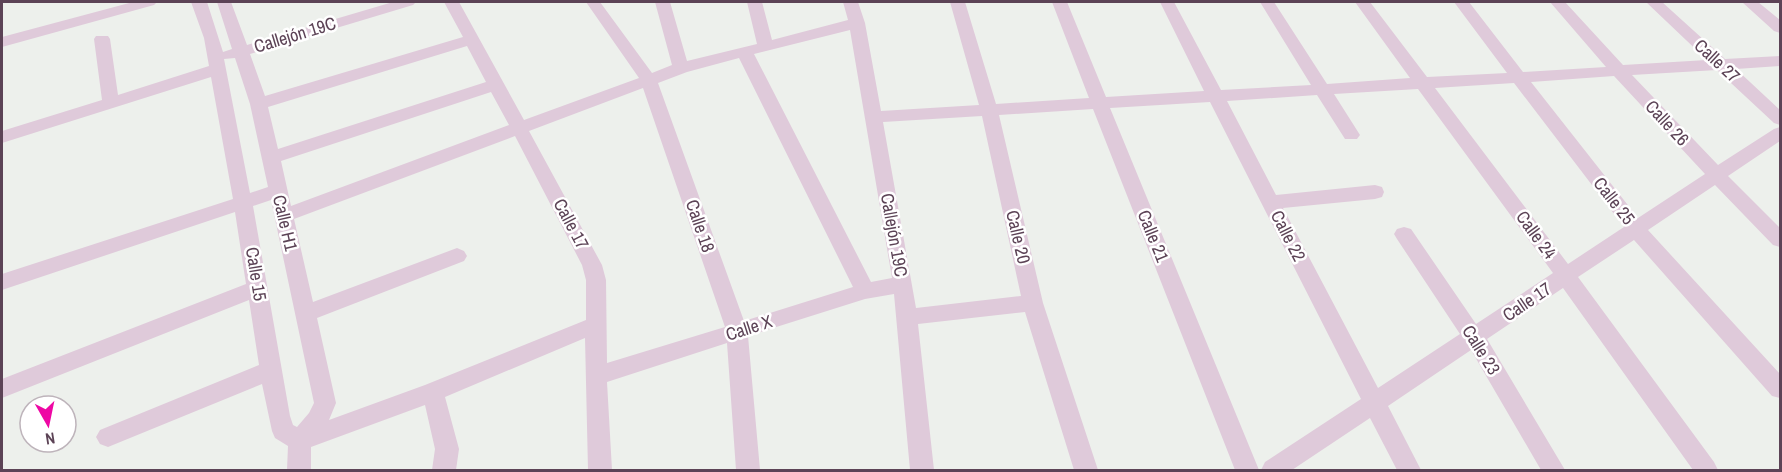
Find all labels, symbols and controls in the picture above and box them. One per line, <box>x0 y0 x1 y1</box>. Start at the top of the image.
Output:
street label: Callejón 19C <box>251 10 339 59</box>
street label: Calle 27 <box>1689 33 1746 88</box>
street label: Calle 26 <box>1640 94 1695 151</box>
street label: Calle 25 <box>1588 172 1641 230</box>
street label: Callejón 19C <box>875 191 914 279</box>
street label: Calle H1 <box>267 193 304 254</box>
street label: Calle 17 <box>548 194 595 254</box>
street label: Calle 18 <box>680 196 721 256</box>
street label: Calle 24 <box>1510 205 1562 264</box>
street label: Calle 21 <box>1132 206 1175 266</box>
street label: Calle 22 <box>1265 206 1312 266</box>
street label: Calle 20 <box>1000 208 1037 266</box>
street label: Calle 15 <box>240 245 273 303</box>
street label: Calle 17 <box>1497 276 1556 327</box>
street label: Calle X <box>722 308 775 347</box>
street label: Calle 23 <box>1456 320 1506 379</box>
north arrow <box>18 394 78 454</box>
text: N <box>44 427 57 450</box>

